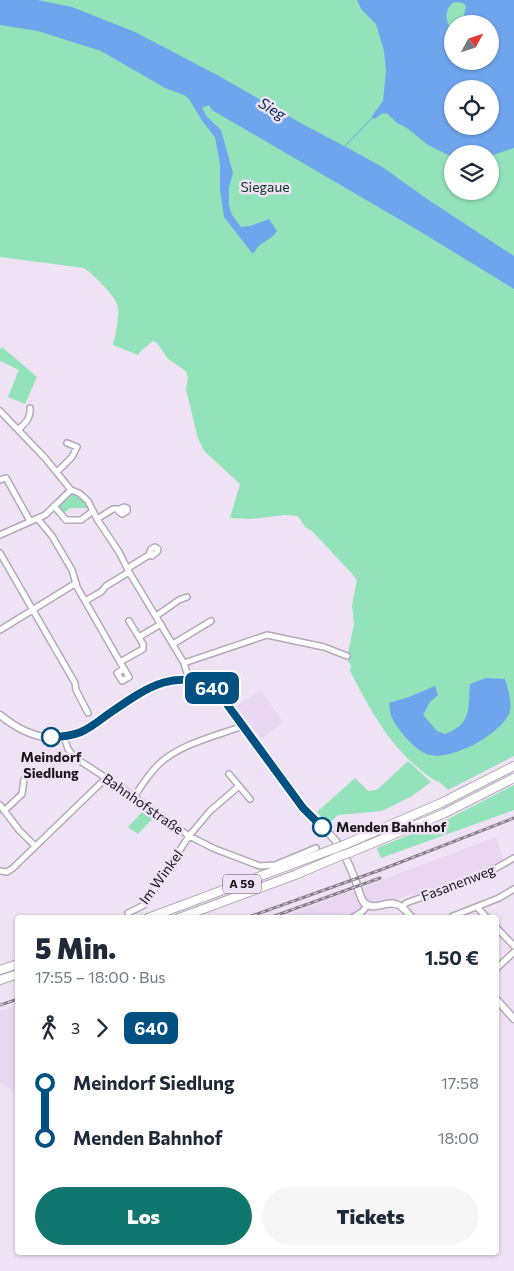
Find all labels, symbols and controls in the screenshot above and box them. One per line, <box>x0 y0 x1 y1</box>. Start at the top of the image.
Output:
north arrow <box>444 15 499 70</box>
map controls <box>444 15 499 200</box>
button: locate <box>444 80 499 135</box>
water label: Sieg <box>256 93 290 124</box>
button: layers <box>444 145 499 200</box>
park label: Siegaue <box>240 178 290 195</box>
line badge: 640 <box>183 672 241 704</box>
text: 640 <box>195 677 229 699</box>
marker: Meindorf Siedlung <box>41 727 61 747</box>
place label: Meindorf Siedlung <box>21 748 82 781</box>
street label: Bahnhofstraße <box>100 769 187 838</box>
marker: Menden Bahnhof <box>312 817 332 837</box>
place label: Menden Bahnhof <box>336 818 446 835</box>
street label: Im Winkel <box>135 846 186 907</box>
street label: Fasanenweg <box>418 860 498 904</box>
road number: A 59 <box>223 874 261 894</box>
text: 5 Min. <box>35 931 116 965</box>
text: 1.50 € <box>425 946 479 969</box>
text: 17:55 – 18:00 · Bus <box>35 967 166 986</box>
icon: walk <box>35 1014 63 1042</box>
icon: forward <box>88 1014 116 1042</box>
text: 640 <box>134 1017 168 1039</box>
text: 3 <box>71 1018 80 1037</box>
text: Meindorf Siedlung <box>73 1071 234 1094</box>
text: 17:58 <box>441 1073 479 1092</box>
text: Menden Bahnhof <box>73 1126 223 1149</box>
text: 18:00 <box>438 1128 479 1147</box>
button: Los <box>35 1187 252 1245</box>
button: Tickets <box>262 1187 479 1245</box>

